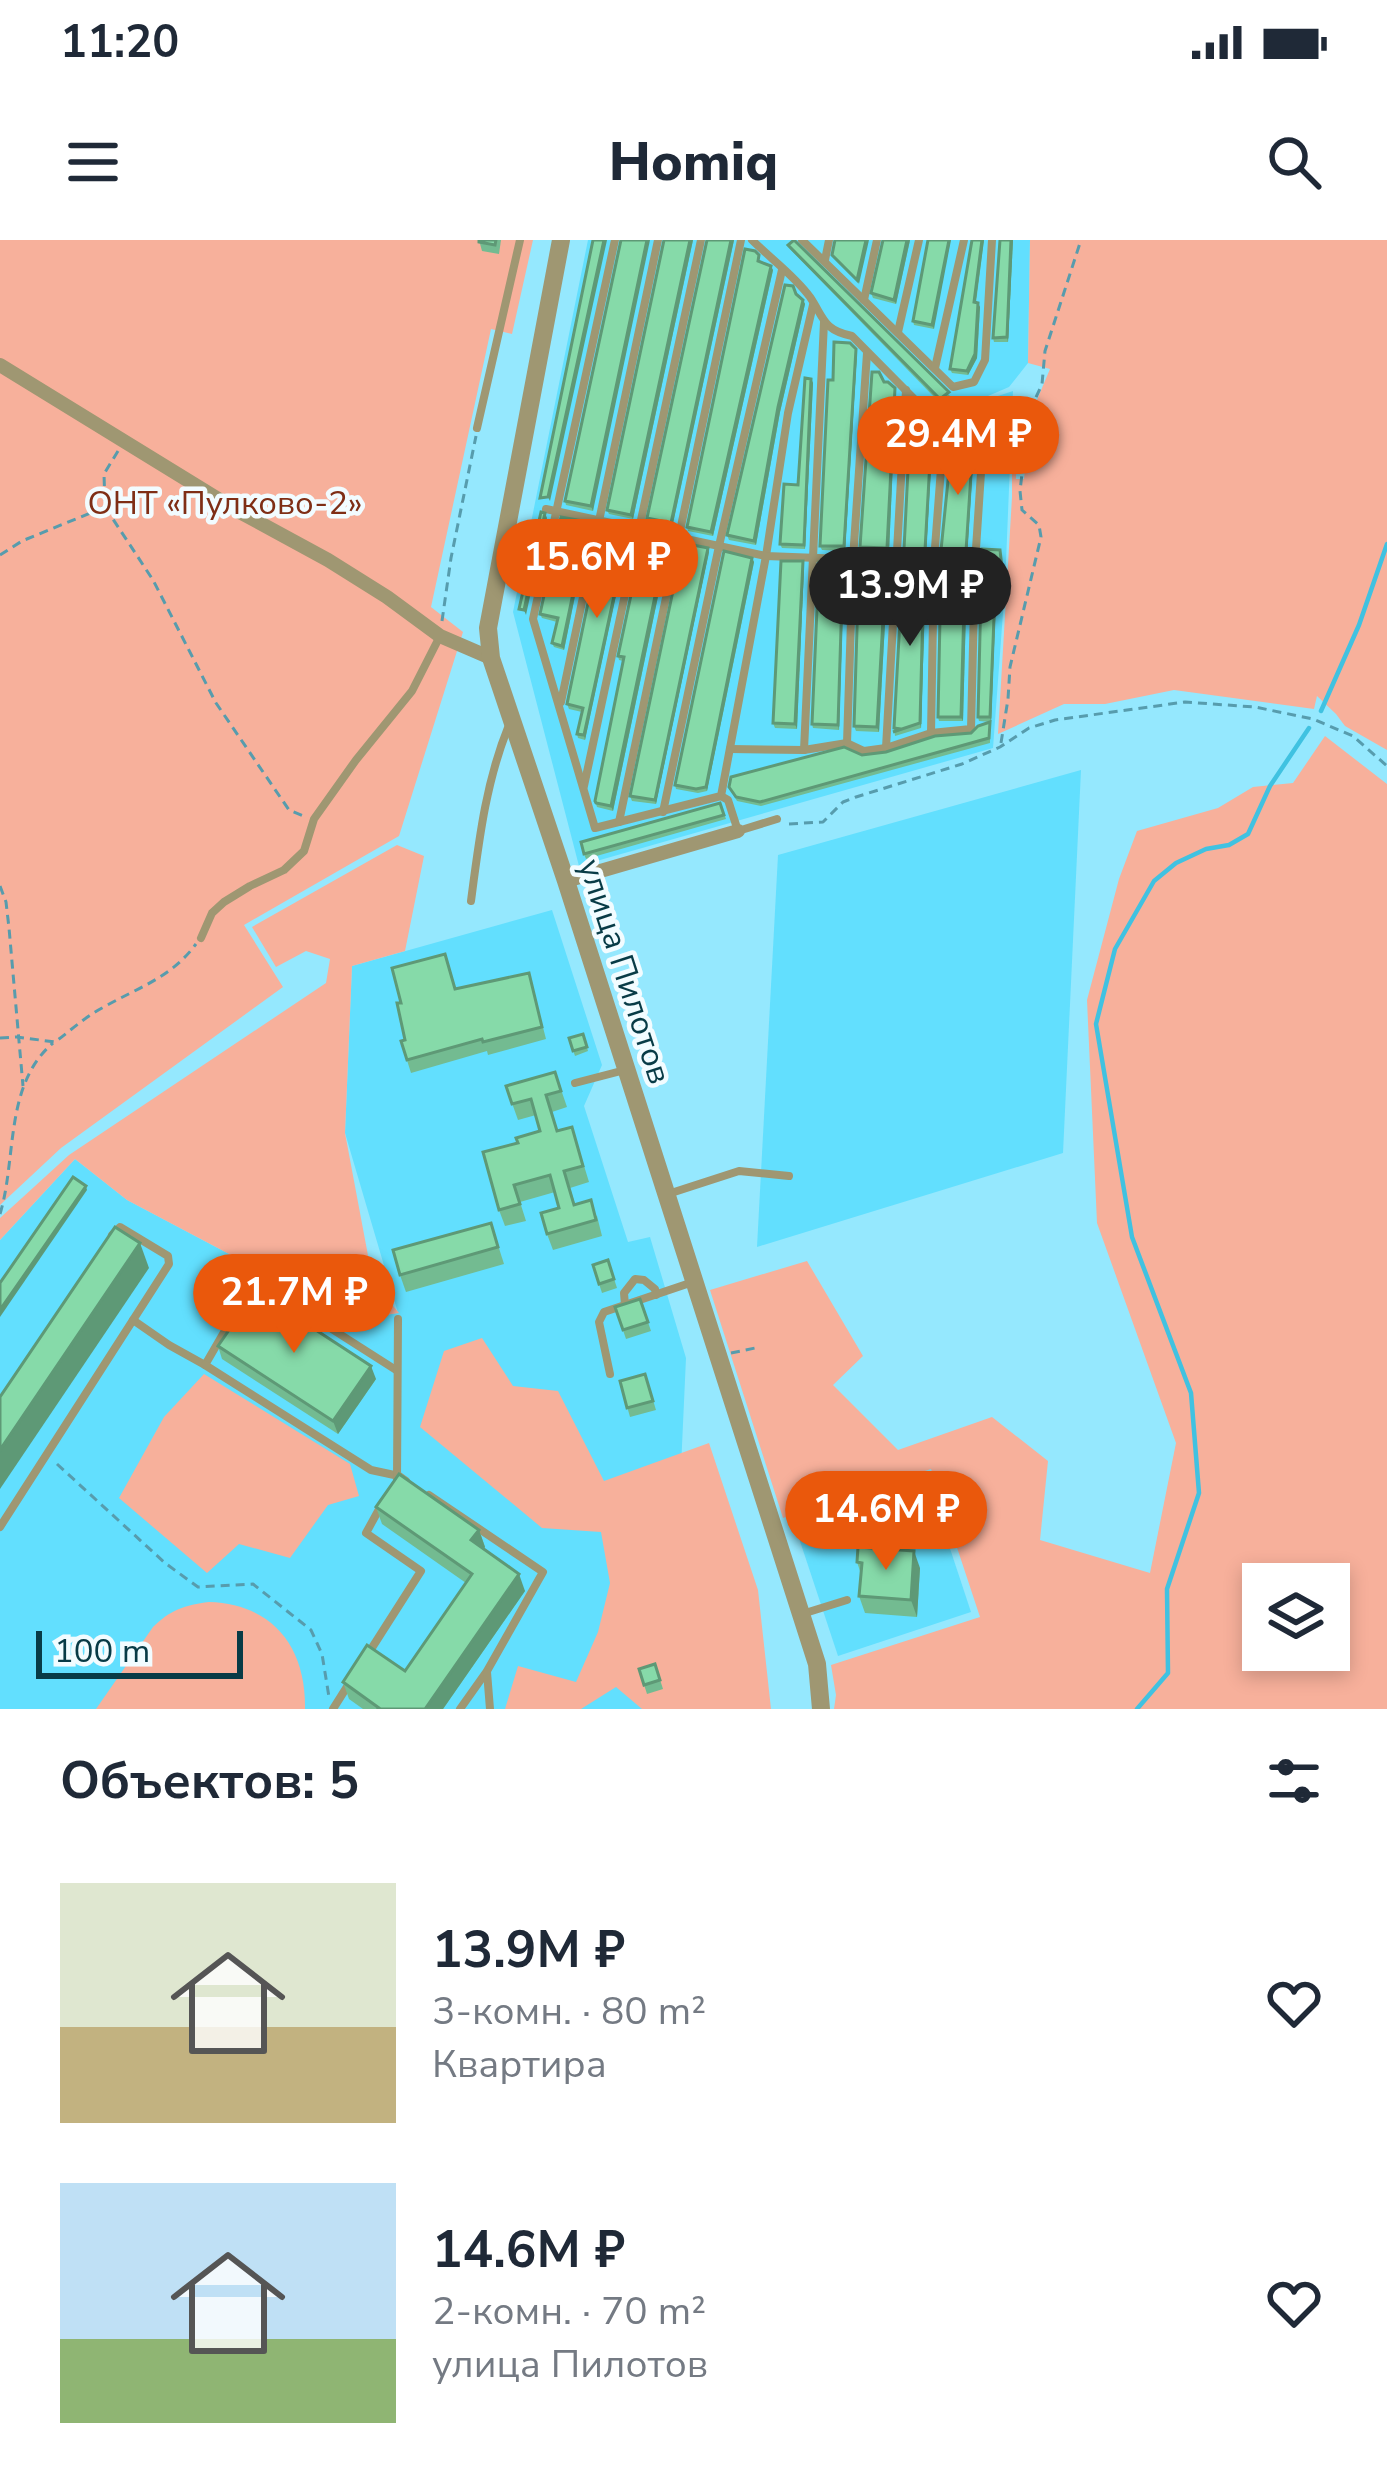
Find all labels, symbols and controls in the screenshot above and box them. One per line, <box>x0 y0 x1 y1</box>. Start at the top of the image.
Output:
text: 11:20 <box>60 12 179 73</box>
text: Homiq <box>609 125 778 199</box>
icon: menu <box>60 129 126 195</box>
icon: search <box>1261 129 1327 195</box>
pin: 29.4M ₽ <box>847 396 1069 498</box>
text: 29.4M ₽ <box>884 408 1032 461</box>
park label: ОНТ «Пулково-2» <box>87 481 363 526</box>
pin: 15.6M ₽ <box>486 519 708 621</box>
text: 15.6M ₽ <box>523 531 671 584</box>
pin: 13.9M ₽ <box>799 547 1021 649</box>
text: 13.9M ₽ <box>836 559 984 612</box>
street label: улица Пилотов <box>567 853 682 1090</box>
pin: 21.7M ₽ <box>183 1254 405 1356</box>
text: 21.7M ₽ <box>220 1266 368 1319</box>
pin: 14.6M ₽ <box>775 1471 997 1573</box>
text: 14.6M ₽ <box>812 1483 960 1536</box>
map controls <box>1242 1563 1350 1671</box>
button: layers <box>1242 1563 1350 1671</box>
scale bar <box>36 1625 243 1678</box>
text: 100 m <box>54 1629 150 1674</box>
text: Объектов: 5 <box>60 1746 359 1816</box>
icon: filters <box>1261 1748 1327 1814</box>
text: 13.9M ₽ <box>432 1915 625 1985</box>
icon: home <box>156 1931 300 2075</box>
icon: heart <box>1261 1970 1327 2036</box>
text: 3-комн. · 80 m² <box>432 1985 706 2038</box>
text: Квартира <box>432 2038 607 2091</box>
text: 14.6M ₽ <box>432 2215 625 2285</box>
icon: home <box>156 2231 300 2375</box>
icon: heart <box>1261 2270 1327 2336</box>
text: 2-комн. · 70 m² <box>432 2285 706 2338</box>
text: улица Пилотов <box>432 2338 708 2391</box>

